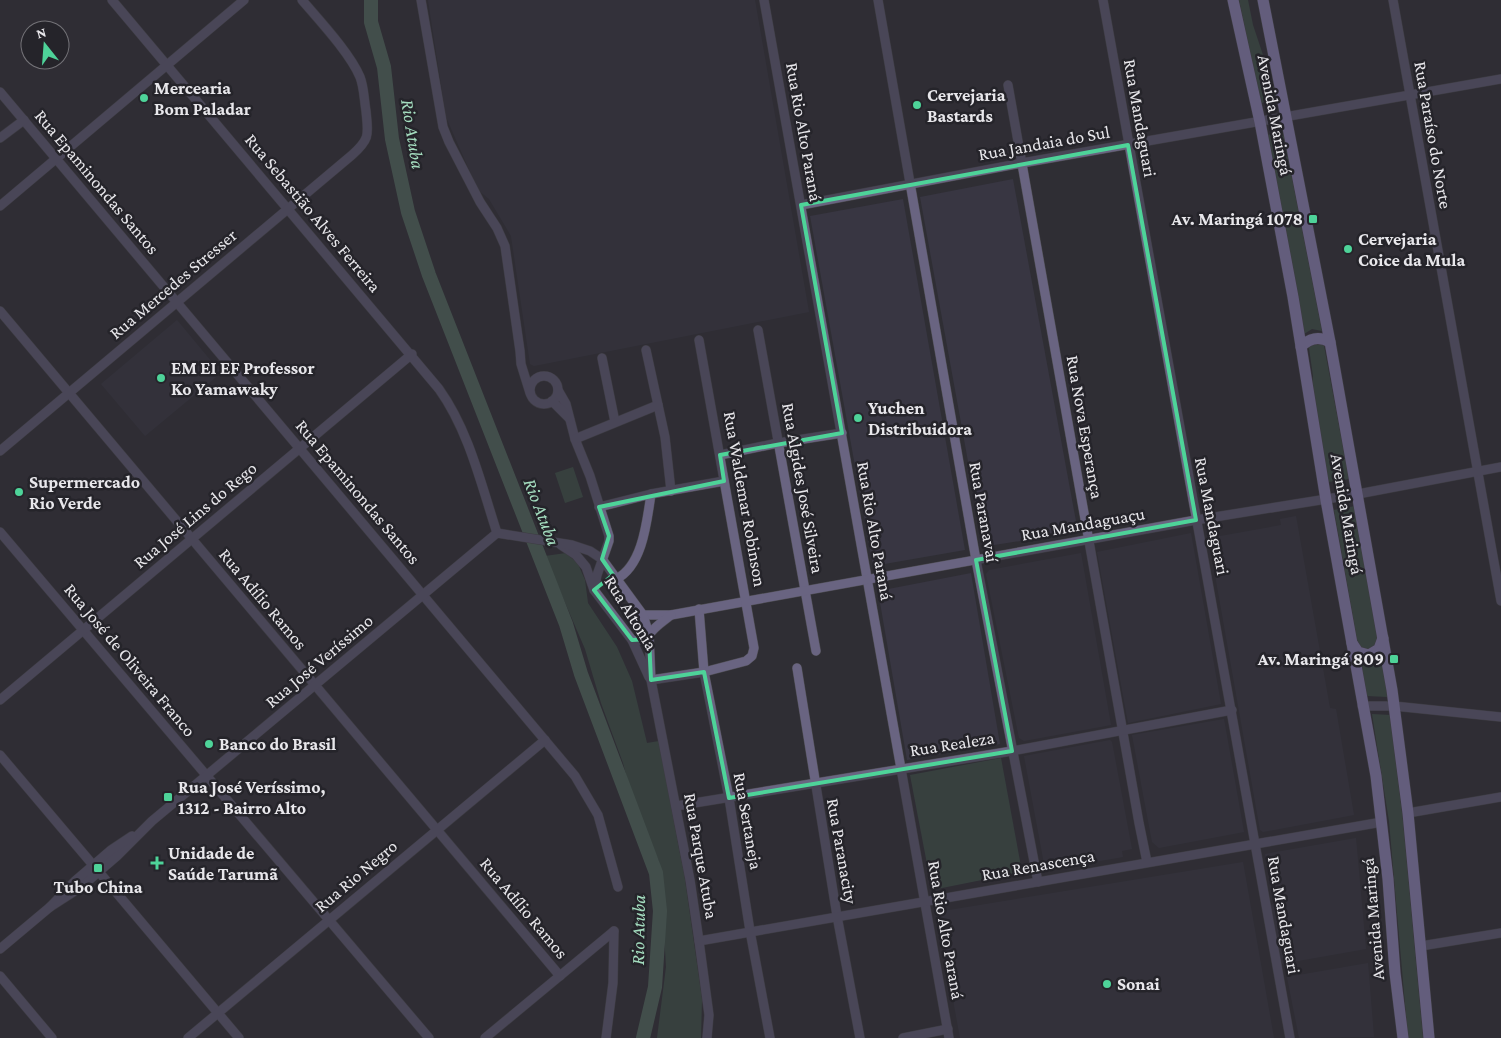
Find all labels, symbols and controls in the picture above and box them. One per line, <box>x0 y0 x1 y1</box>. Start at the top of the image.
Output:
north arrow <box>20 20 70 70</box>
text: N <box>34 23 49 42</box>
street label: Avenida Maringá <box>1254 53 1296 177</box>
street label: Rua Mandaguari <box>1120 57 1160 179</box>
street label: Rua Paraíso do Norte <box>1410 60 1456 210</box>
street label: Rua Rio Alto Paraná <box>782 61 826 203</box>
place label: Mercearia Bom Paladar <box>154 78 251 119</box>
place label: Cervejaria Bastards <box>927 85 1006 126</box>
marker: Mercearia Bom Paladar <box>138 92 150 104</box>
water label: Rio Atuba <box>397 98 429 170</box>
marker: Cervejaria Bastards <box>911 99 923 111</box>
street label: Rua Epaminondas Santos <box>31 106 163 258</box>
street label: Rua Jandaia do Sul <box>977 122 1112 164</box>
street label: Rua Sebastião Alves Ferreira <box>241 130 385 296</box>
place label: Av. Maringá 1078 <box>1171 209 1303 229</box>
marker: Av. Maringá 1078 <box>1307 213 1319 225</box>
street label: Rua Mercedes Stresser <box>105 225 241 343</box>
place label: Cervejaria Coice da Mula <box>1358 229 1465 270</box>
marker: Cervejaria Coice da Mula <box>1342 243 1354 255</box>
street label: Rua Nova Esperança <box>1063 354 1107 500</box>
place label: EM EI EF Professor Ko Yamawaky <box>171 358 315 399</box>
marker: EM EI EF Professor Ko Yamawaky <box>155 372 167 384</box>
place label: Yuchen Distribuidora <box>868 398 972 439</box>
street label: Rua Algides José Silveira <box>778 401 828 575</box>
street label: Rua Waldemar Robinson <box>720 410 770 589</box>
marker: Yuchen Distribuidora <box>852 412 864 424</box>
street label: Rua Epaminondas Santos <box>292 416 424 568</box>
street label: Avenida Maringá <box>1327 452 1367 576</box>
street label: Rua Mandaguari <box>1191 455 1233 577</box>
street label: Rua José Lins do Rego <box>129 458 261 572</box>
street label: Rua Rio Alto Paraná <box>853 460 897 602</box>
street label: Rua Paranavaí <box>965 460 1003 565</box>
place label: Supermercado Rio Verde <box>29 472 140 513</box>
water label: Rio Atuba <box>520 475 564 549</box>
marker: Supermercado Rio Verde <box>13 486 25 498</box>
street label: Rua Mandaguaçu <box>1020 503 1147 545</box>
street label: Rua Adílio Ramos <box>215 544 311 654</box>
street label: Rua Altonia <box>600 572 662 654</box>
street label: Rua José de Oliveira Franco <box>60 579 200 741</box>
street label: Rua José Veríssimo <box>261 610 377 712</box>
place label: Av. Maringá 809 <box>1257 649 1384 669</box>
marker: Av. Maringá 809 <box>1388 653 1400 665</box>
street label: Rua Realeza <box>908 727 996 761</box>
place label: Banco do Brasil <box>219 734 336 754</box>
marker: Banco do Brasil <box>203 738 215 750</box>
street label: Rua Sertaneja <box>729 771 766 871</box>
place label: Rua José Veríssimo, 1312 - Bairro Alto <box>178 777 325 818</box>
marker: Rua José Veríssimo, 1312 - Bairro Alto <box>162 791 174 803</box>
street label: Rua Parque Atuba <box>680 792 722 920</box>
street label: Rua Paranacity <box>823 797 861 906</box>
street label: Rua Rio Negro <box>311 836 401 916</box>
place label: Unidade de Saúde Tarumã <box>168 843 278 884</box>
street label: Rua Renascença <box>980 845 1096 885</box>
street label: Rua Adílio Ramos <box>476 853 572 963</box>
street label: Rua Mandaguari <box>1264 854 1304 976</box>
marker: Unidade de Saúde Tarumã <box>150 856 164 870</box>
street label: Avenida Maringá <box>1358 857 1388 981</box>
street label: Rua Rio Alto Paraná <box>924 859 968 1001</box>
marker: Tubo China <box>92 862 104 874</box>
place label: Tubo China <box>53 877 143 897</box>
water label: Rio Atuba <box>627 895 649 965</box>
place label: Sonai <box>1117 974 1160 994</box>
marker: Sonai <box>1101 978 1113 990</box>

